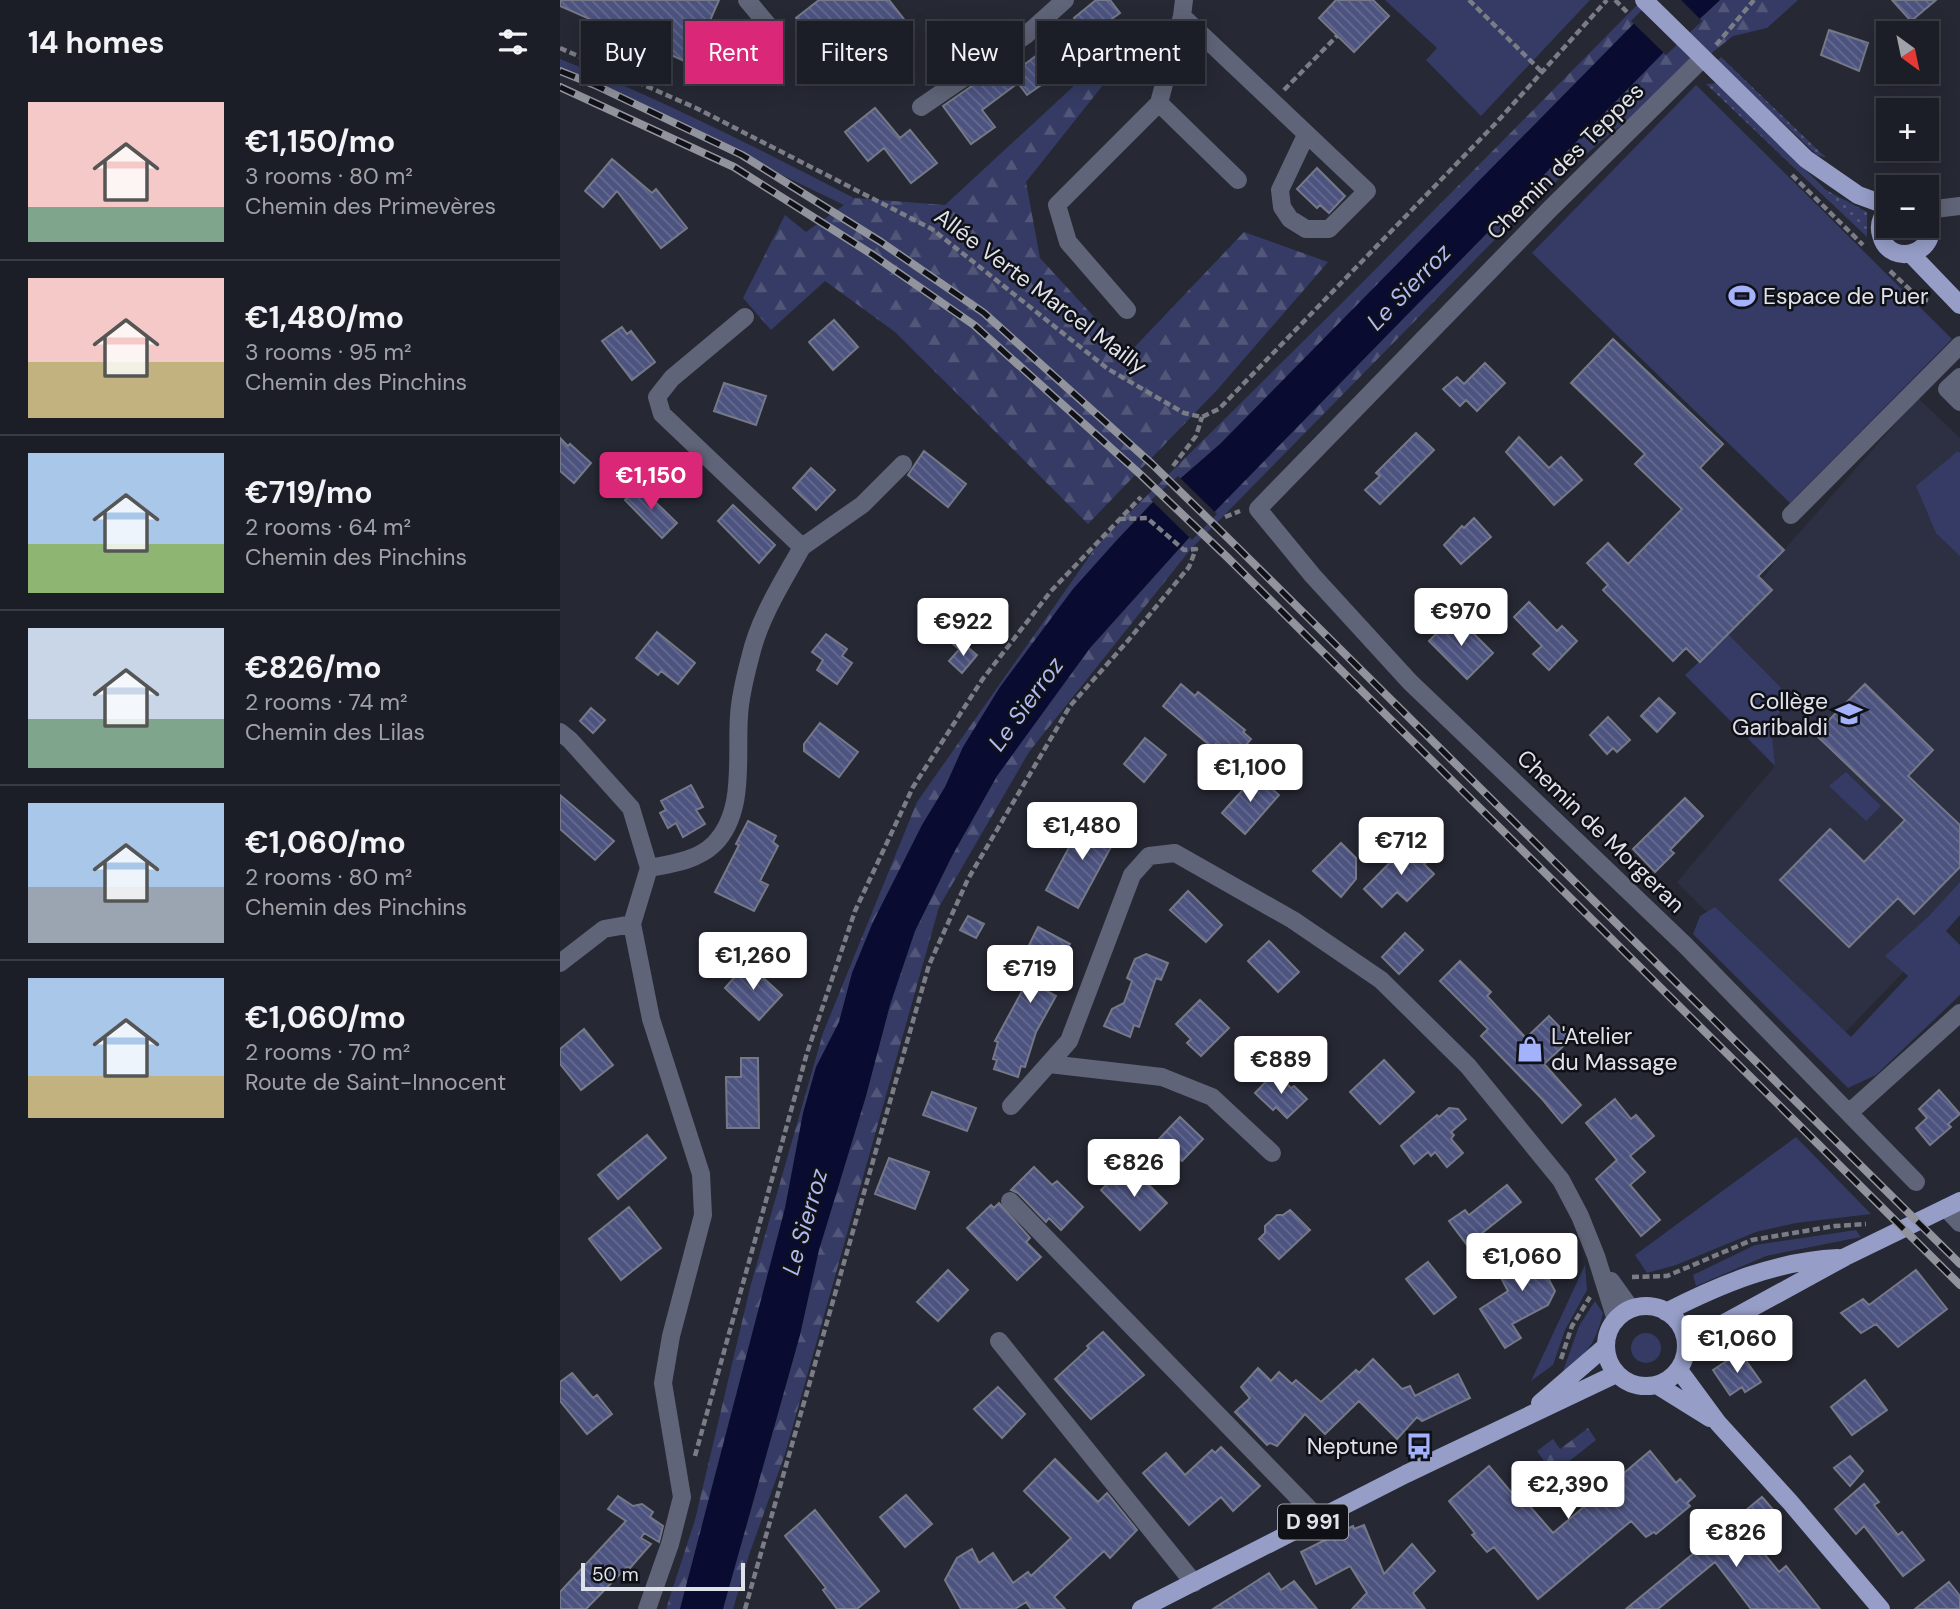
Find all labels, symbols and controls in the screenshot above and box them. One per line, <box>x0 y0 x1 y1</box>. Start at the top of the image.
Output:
chip: Buy <box>581 21 671 84</box>
chip: Rent <box>685 21 783 84</box>
chip: Filters <box>797 21 913 84</box>
chip: New <box>927 21 1023 84</box>
chip: Apartment <box>1037 21 1205 84</box>
north arrow <box>1876 21 1939 84</box>
map controls <box>1876 21 1939 238</box>
text: 14 homes <box>28 23 165 62</box>
icon: filters <box>494 23 532 61</box>
street label: Chemin des Teppes <box>1480 76 1650 246</box>
button: + <box>1876 98 1939 161</box>
text: €1,150/mo <box>245 122 395 161</box>
icon: home <box>84 130 168 214</box>
text: 3 rooms · 80 m² <box>245 161 413 191</box>
button: − <box>1876 175 1939 238</box>
text: Chemin des Primevères <box>245 191 496 221</box>
street label: Allée Verte Marcel Mailly <box>929 201 1154 381</box>
water label: Le Sierroz <box>1360 236 1458 337</box>
sports icon: Espace de Puer <box>1727 281 1757 311</box>
place label: Espace de Puer <box>1763 281 1929 311</box>
text: €1,480/mo <box>245 298 404 337</box>
icon: home <box>84 306 168 390</box>
text: 3 rooms · 95 m² <box>245 337 412 367</box>
text: Chemin des Pinchins <box>245 367 467 397</box>
pin: €1,150 <box>594 452 708 512</box>
text: €1,150 <box>615 460 687 490</box>
text: €719/mo <box>245 473 373 512</box>
icon: home <box>84 481 168 565</box>
text: 2 rooms · 64 m² <box>245 512 411 542</box>
text: Chemin des Pinchins <box>245 542 467 572</box>
pin: €970 <box>1420 588 1502 648</box>
text: €970 <box>1431 596 1491 626</box>
pin: €922 <box>922 598 1004 658</box>
text: €922 <box>933 606 993 636</box>
text: €826/mo <box>245 648 382 687</box>
water label: Le Sierroz <box>981 650 1071 757</box>
icon: home <box>84 656 168 740</box>
place label: Collège Garibaldi <box>1732 686 1828 742</box>
text: 2 rooms · 74 m² <box>245 687 408 717</box>
school or university icon: Collège Garibaldi <box>1834 699 1864 729</box>
text: Chemin des Lilas <box>245 717 425 747</box>
street label: Chemin de Morgeran <box>1511 743 1691 919</box>
pin: €1,100 <box>1193 744 1307 804</box>
text: €1,100 <box>1214 752 1286 782</box>
pin: €1,480 <box>1025 802 1139 862</box>
text: €1,480 <box>1043 810 1121 840</box>
pin: €712 <box>1360 818 1442 877</box>
text: €1,060/mo <box>245 823 406 862</box>
text: €712 <box>1375 825 1427 855</box>
icon: home <box>84 831 168 915</box>
text: 2 rooms · 80 m² <box>245 862 412 892</box>
text: Chemin des Pinchins <box>245 892 467 922</box>
pin: €1,260 <box>696 932 810 992</box>
text: €1,260 <box>715 940 791 970</box>
pin: €719 <box>989 946 1071 1005</box>
text: €719 <box>1003 953 1057 983</box>
text: €1,060/mo <box>245 998 406 1037</box>
icon: home <box>84 1006 168 1090</box>
place label: L'Atelier du Massage <box>1551 1021 1678 1077</box>
shop icon: L'Atelier du Massage <box>1515 1034 1545 1064</box>
pin: €889 <box>1240 1036 1322 1096</box>
text: 2 rooms · 70 m² <box>245 1037 410 1067</box>
text: €889 <box>1250 1044 1312 1074</box>
text: Route de Saint-Innocent <box>245 1067 506 1097</box>
pin: €826 <box>1093 1140 1175 1199</box>
text: €826 <box>1104 1147 1164 1177</box>
water label: Le Sierroz <box>775 1164 835 1278</box>
pin: €1,060 <box>1465 1234 1579 1293</box>
text: €1,060 <box>1482 1241 1562 1271</box>
pin: €1,060 <box>1680 1316 1794 1375</box>
text: €1,060 <box>1697 1323 1777 1353</box>
place label: Neptune <box>1307 1431 1398 1461</box>
bus stop icon: Neptune <box>1404 1431 1434 1461</box>
pin: €2,390 <box>1511 1462 1625 1521</box>
text: €2,390 <box>1527 1469 1609 1499</box>
road number: D 991 <box>1278 1504 1348 1540</box>
pin: €826 <box>1695 1510 1777 1569</box>
text: €826 <box>1706 1517 1766 1547</box>
scale bar <box>581 1560 746 1592</box>
text: 50 m <box>592 1562 639 1587</box>

